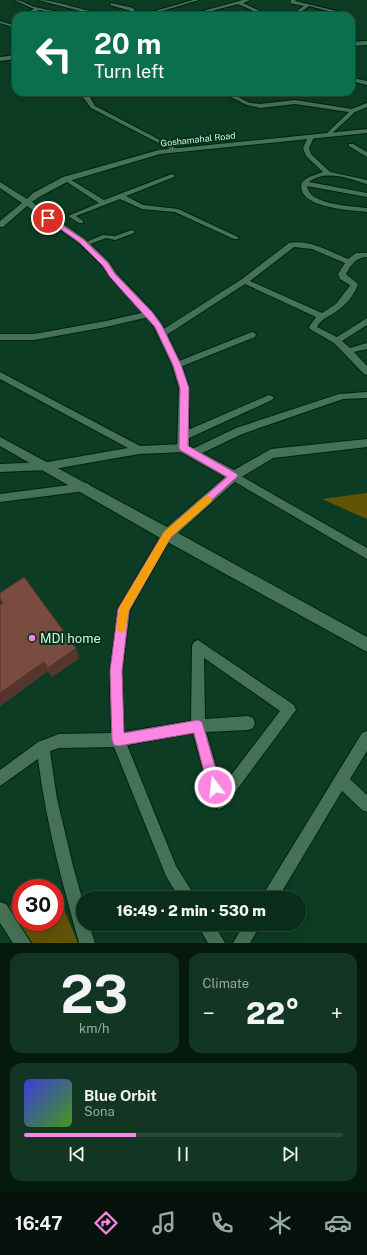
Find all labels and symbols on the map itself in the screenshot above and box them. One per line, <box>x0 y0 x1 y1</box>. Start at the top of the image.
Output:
street label: Goshamahal Road <box>160 130 236 148</box>
pin <box>31 201 65 235</box>
place label: MDI home <box>40 631 101 646</box>
marker: MDI home <box>27 633 37 643</box>
position arrow <box>194 766 236 808</box>
speed limit sign: 30 <box>12 879 64 931</box>

